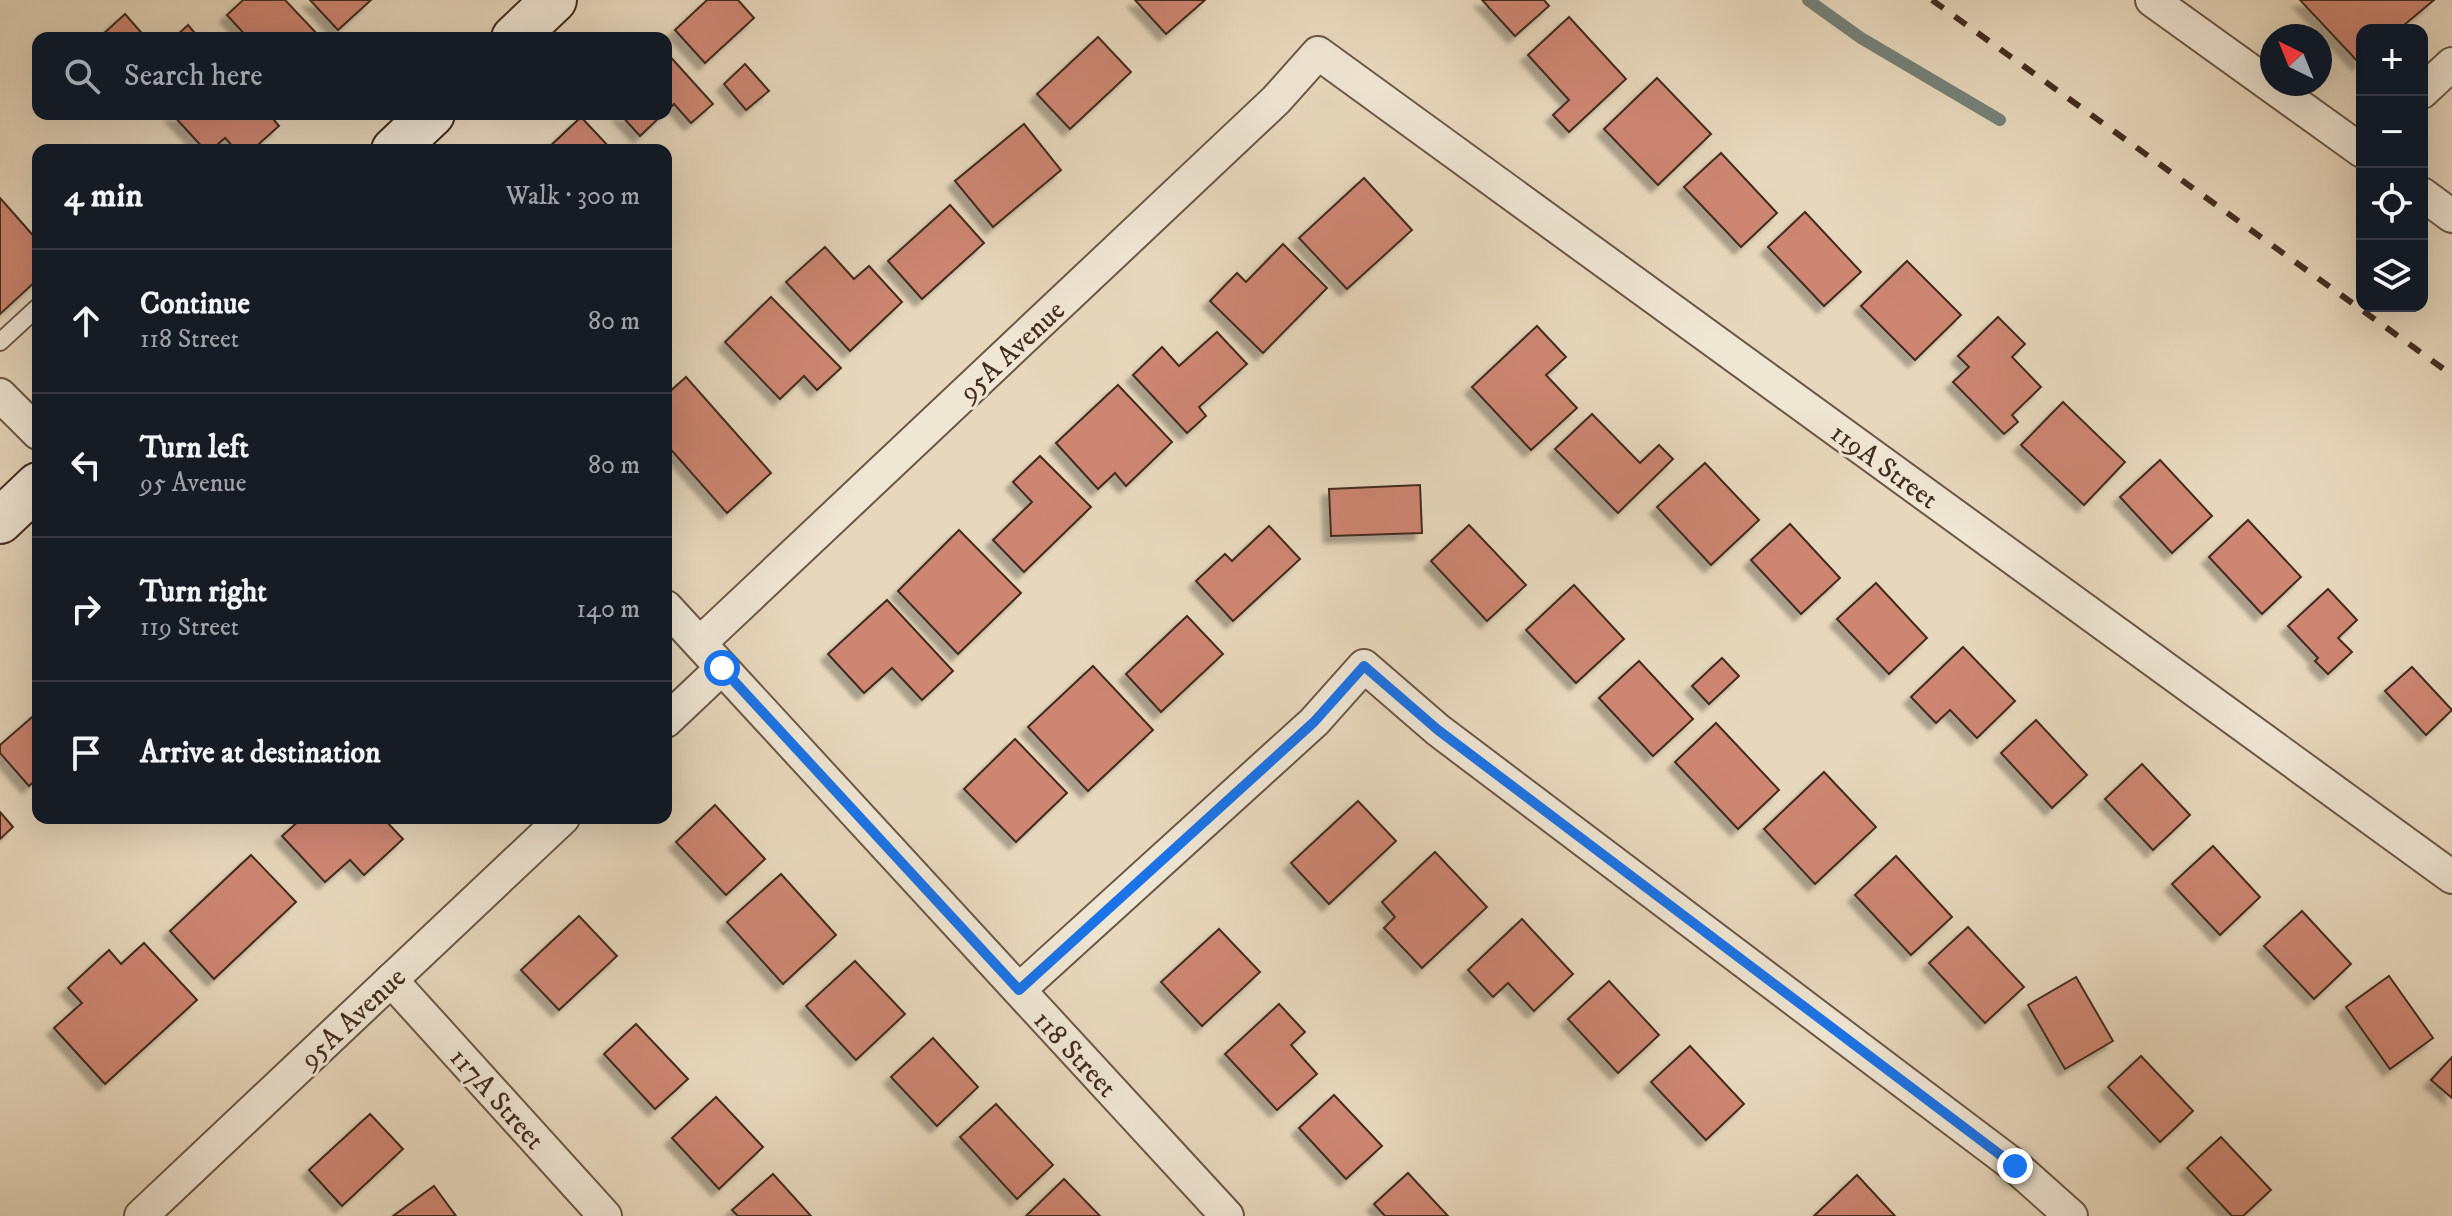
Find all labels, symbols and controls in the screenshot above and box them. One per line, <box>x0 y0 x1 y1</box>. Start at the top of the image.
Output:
north arrow <box>2260 24 2332 96</box>
map controls <box>2356 24 2428 312</box>
button: + <box>2356 24 2428 96</box>
search box <box>32 32 672 120</box>
icon: search <box>60 54 104 98</box>
text: Search here <box>124 58 263 95</box>
button: − <box>2356 96 2428 168</box>
button: locate <box>2356 168 2428 240</box>
text: 4 min <box>64 175 143 217</box>
text: Walk · 300 m <box>506 180 640 213</box>
button: layers <box>2356 240 2428 312</box>
text: Continue <box>140 286 250 323</box>
street label: 95A Avenue <box>950 293 1072 410</box>
icon: ahead <box>64 299 108 343</box>
text: 80 m <box>588 305 640 338</box>
text: 118 Street <box>140 323 239 356</box>
street label: 119A Street <box>1823 415 1945 517</box>
text: Turn left <box>140 430 249 467</box>
icon: left <box>64 443 108 487</box>
text: 80 m <box>588 449 640 482</box>
text: 95 Avenue <box>140 467 246 500</box>
text: Turn right <box>140 574 267 611</box>
icon: right <box>64 587 108 631</box>
text: 140 m <box>576 593 640 626</box>
text: 119 Street <box>140 611 239 644</box>
route start <box>704 650 740 686</box>
icon: arrive <box>64 731 108 775</box>
text: Arrive at destination <box>140 735 381 772</box>
street label: 95A Avenue <box>291 960 413 1077</box>
street label: 118 Street <box>1026 1003 1124 1105</box>
street label: 117A Street <box>442 1041 552 1157</box>
route end <box>1997 1148 2033 1184</box>

